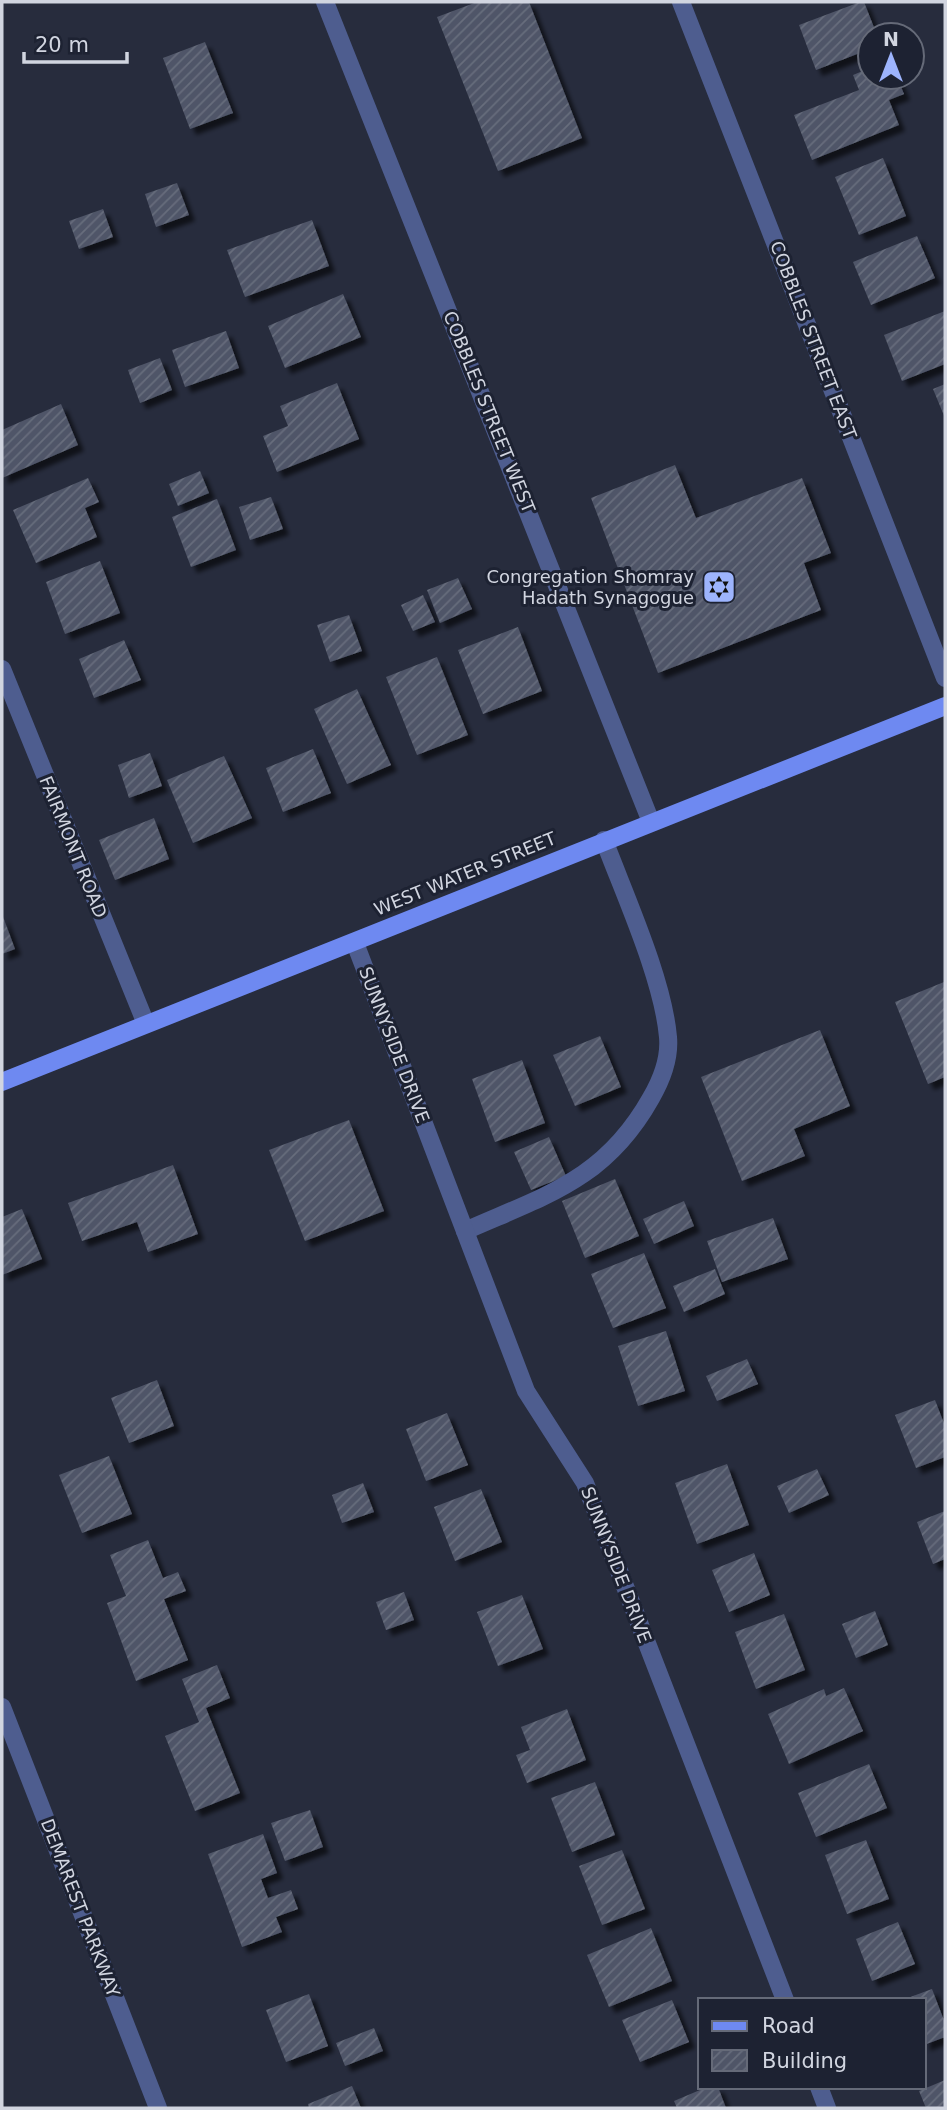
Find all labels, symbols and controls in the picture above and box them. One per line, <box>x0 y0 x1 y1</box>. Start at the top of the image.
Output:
scale bar <box>24 21 128 65</box>
north arrow <box>856 21 926 91</box>
text: N <box>883 28 899 50</box>
text: 20 m <box>35 33 89 57</box>
street label: COBBLES STREET EAST <box>766 238 861 443</box>
street label: COBBLES STREET WEST <box>439 308 540 517</box>
place label: Congregation Shomray Hadath Synagogue <box>486 566 694 608</box>
synagogue icon: Congregation Shomray Hadath Synagogue <box>700 568 738 606</box>
street label: FAIRMONT ROAD <box>35 773 112 921</box>
street label: WEST WATER STREET <box>371 827 560 920</box>
street label: SUNNYSIDE DRIVE <box>355 964 434 1126</box>
street label: SUNNYSIDE DRIVE <box>577 1484 656 1646</box>
street label: DEMAREST PARKWAY <box>37 1816 125 2001</box>
legend <box>698 1998 926 2089</box>
text: Road <box>762 2014 815 2038</box>
text: Building <box>762 2049 847 2073</box>

